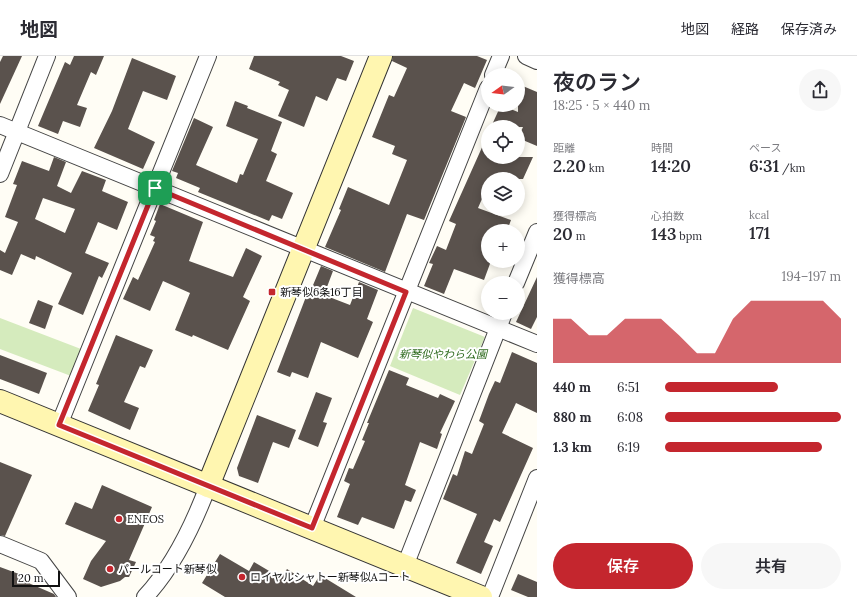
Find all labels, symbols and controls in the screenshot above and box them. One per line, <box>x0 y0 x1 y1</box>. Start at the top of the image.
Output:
text: 地図 <box>20 17 58 41</box>
text: 地図 <box>681 20 709 38</box>
text: 経路 <box>731 20 759 38</box>
text: 保存済み <box>781 20 837 38</box>
north arrow <box>481 68 525 112</box>
map controls <box>481 68 525 320</box>
text: 夜のラン <box>553 68 641 96</box>
button: share <box>799 69 841 111</box>
text: 18:25 · 5 × 440 m <box>553 97 650 114</box>
button: locate <box>481 120 525 164</box>
text: 距離 <box>553 141 575 155</box>
text: 時間 <box>651 141 673 155</box>
text: ペース <box>749 141 781 155</box>
text: 2.20 <box>553 155 586 177</box>
text: 14:20 <box>651 155 691 177</box>
text: 6:31 <box>749 155 779 177</box>
text: km <box>586 161 605 175</box>
text: /km <box>779 161 805 175</box>
pin <box>138 171 172 205</box>
button: layers <box>481 172 525 216</box>
icon: arrive <box>144 177 166 199</box>
text: kcal <box>749 208 769 222</box>
text: 獲得標高 <box>553 209 597 223</box>
text: 心拍数 <box>651 209 684 223</box>
text: 171 <box>749 222 770 244</box>
text: 20 <box>553 223 573 245</box>
text: 143 <box>651 223 676 245</box>
button: + <box>481 224 525 268</box>
text: m <box>573 229 586 243</box>
text: bpm <box>676 229 702 243</box>
text: 194–197 m <box>781 268 841 285</box>
text: 獲得標高 <box>553 270 605 287</box>
button: − <box>481 276 525 320</box>
place label: 新琴似6条16丁目 <box>280 285 363 299</box>
marker: 新琴似6条16丁目 <box>267 287 277 297</box>
park label: 新琴似やわら公園 <box>399 347 489 361</box>
text: 440 m <box>553 379 591 396</box>
text: 6:51 <box>617 379 640 396</box>
text: 880 m <box>553 409 592 426</box>
text: 6:08 <box>617 409 643 426</box>
text: 1.3 km <box>553 439 592 456</box>
text: 6:19 <box>617 439 640 456</box>
place label: ENEOS <box>127 512 164 526</box>
marker: ENEOS <box>114 514 124 524</box>
button: 保存 <box>553 543 693 589</box>
button: 共有 <box>701 543 841 589</box>
place label: パールコート新琴似 <box>118 562 217 576</box>
marker: パールコート新琴似 <box>105 564 115 574</box>
scale bar <box>12 569 60 588</box>
place label: ロイヤルシャトー新琴似Aコート <box>250 570 411 584</box>
text: 20 m <box>18 571 43 585</box>
marker: ロイヤルシャトー新琴似Aコート <box>237 572 247 582</box>

